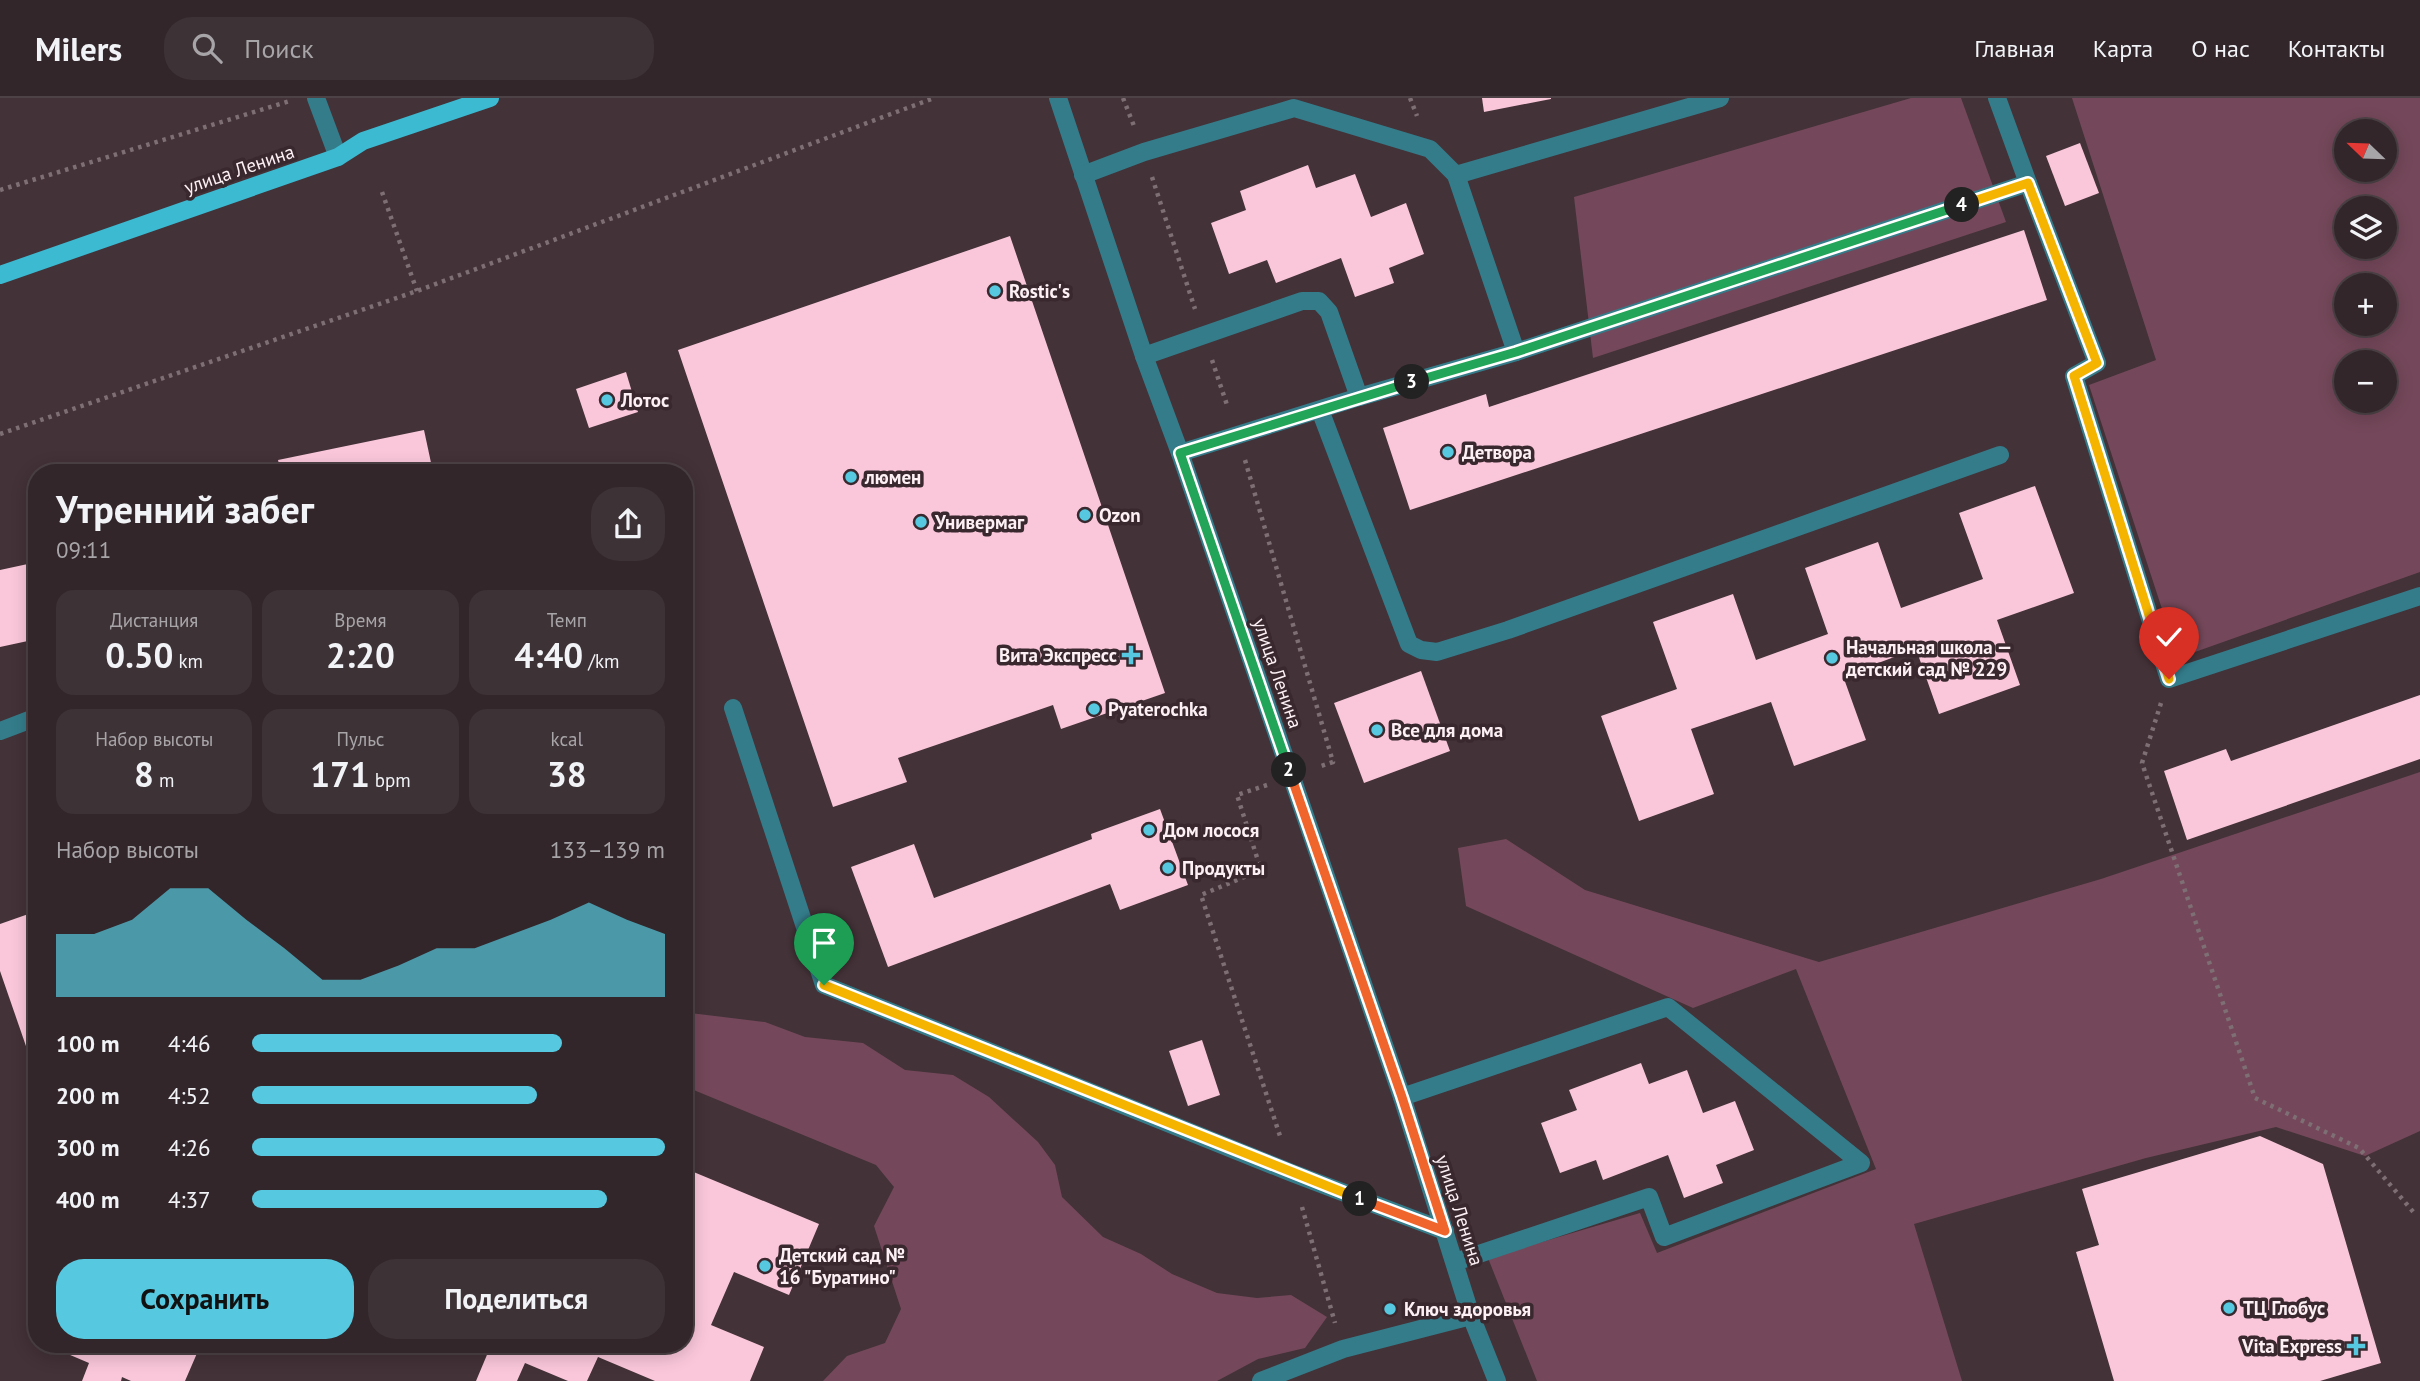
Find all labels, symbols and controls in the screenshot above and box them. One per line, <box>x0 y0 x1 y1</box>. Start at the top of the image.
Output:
search box <box>164 17 654 80</box>
text: Milers <box>35 27 122 70</box>
icon: search <box>188 29 226 67</box>
text: Поиск <box>244 32 314 65</box>
text: Главная <box>1974 33 2055 64</box>
text: Карта <box>2093 33 2153 64</box>
text: О нас <box>2191 33 2250 64</box>
text: Контакты <box>2288 33 2385 64</box>
north arrow <box>2334 119 2398 182</box>
map controls <box>2334 119 2397 413</box>
street label: улица Ленина <box>181 139 297 199</box>
pin: 4 <box>1944 188 1980 222</box>
text: 4 <box>1956 192 1967 216</box>
button: layers <box>2334 196 2397 259</box>
button: + <box>2334 273 2397 336</box>
place label: Rostiс's <box>1009 279 1070 303</box>
marker: Rostiс's <box>987 283 1003 299</box>
button: − <box>2334 350 2397 413</box>
pin: 3 <box>1394 364 1430 400</box>
text: 3 <box>1406 369 1417 393</box>
place label: Лотос <box>620 388 669 412</box>
marker: Лотос <box>599 392 615 408</box>
place label: Детвора <box>1462 440 1532 464</box>
marker: Детвора <box>1440 444 1456 460</box>
place label: люмен <box>864 465 921 489</box>
marker: люмен <box>843 469 859 485</box>
text: Утренний забег <box>56 484 314 533</box>
button: share <box>591 487 665 561</box>
place label: Ozon <box>1099 503 1141 527</box>
marker: Ozon <box>1077 507 1093 523</box>
place label: Универмаг <box>934 510 1025 534</box>
marker: Универмаг <box>913 514 929 530</box>
text: 09:11 <box>56 535 111 564</box>
pin <box>2139 607 2199 679</box>
text: Дистанция <box>110 608 198 632</box>
text: Время <box>334 608 387 632</box>
text: Темп <box>547 608 587 632</box>
street label: улица Ленина <box>1248 615 1308 731</box>
icon: check <box>2150 618 2188 656</box>
text: 0.50 <box>105 632 173 678</box>
text: 2:20 <box>326 632 395 678</box>
text: 4:40 <box>514 632 583 678</box>
place label: Начальная школа — детский сад № 229 <box>1845 635 2012 681</box>
place label: Вита Экспресс <box>999 643 1117 667</box>
marker: Вита Экспресс <box>1123 647 1139 663</box>
text: km <box>173 649 203 673</box>
text: /km <box>583 649 619 673</box>
marker: Начальная школа — детский сад № 229 <box>1824 650 1840 666</box>
place label: Pyaterochka <box>1108 697 1208 721</box>
marker: Pyaterochka <box>1086 701 1102 717</box>
place label: Все для дома <box>1391 718 1503 742</box>
marker: Все для дома <box>1369 722 1385 738</box>
text: Набор высоты <box>95 727 213 751</box>
text: Пульс <box>337 727 384 751</box>
text: kcal <box>551 727 583 751</box>
text: 8 <box>134 751 154 797</box>
text: 171 <box>310 751 370 797</box>
text: 38 <box>547 751 587 797</box>
pin: 2 <box>1272 752 1306 788</box>
text: 2 <box>1283 757 1294 781</box>
text: m <box>154 768 174 792</box>
text: bpm <box>370 768 411 792</box>
place label: Дом лосося <box>1163 818 1259 842</box>
marker: Дом лосося <box>1141 822 1157 838</box>
text: Набор высоты <box>56 835 199 864</box>
text: 133–139 m <box>550 835 665 864</box>
place label: Продукты <box>1182 856 1265 880</box>
marker: Продукты <box>1160 860 1176 876</box>
pin <box>794 913 854 985</box>
icon: arrive <box>805 924 843 962</box>
text: 100 m <box>56 1029 119 1058</box>
text: 4:46 <box>168 1029 211 1058</box>
text: 200 m <box>56 1081 119 1110</box>
text: 4:52 <box>168 1081 211 1110</box>
text: 300 m <box>56 1133 119 1162</box>
text: 4:26 <box>168 1133 211 1162</box>
street label: улица Ленина <box>1431 1152 1489 1268</box>
pin: 1 <box>1342 1182 1378 1216</box>
text: 400 m <box>56 1185 119 1214</box>
text: 4:37 <box>168 1185 211 1214</box>
text: 1 <box>1354 1186 1365 1210</box>
place label: Детский сад № 16 "Буратино" <box>779 1243 905 1289</box>
marker: Детский сад № 16 "Буратино" <box>757 1258 773 1274</box>
button: Сохранить <box>56 1259 354 1339</box>
button: Поделиться <box>368 1259 665 1339</box>
place label: ТЦ Глобус <box>2243 1296 2325 1320</box>
place label: Ключ здоровья <box>1404 1297 1531 1321</box>
marker: ТЦ Глобус <box>2221 1300 2237 1316</box>
marker: Ключ здоровья <box>1382 1301 1398 1317</box>
place label: Vita Express <box>2241 1334 2342 1358</box>
marker: Vita Express <box>2348 1338 2364 1354</box>

